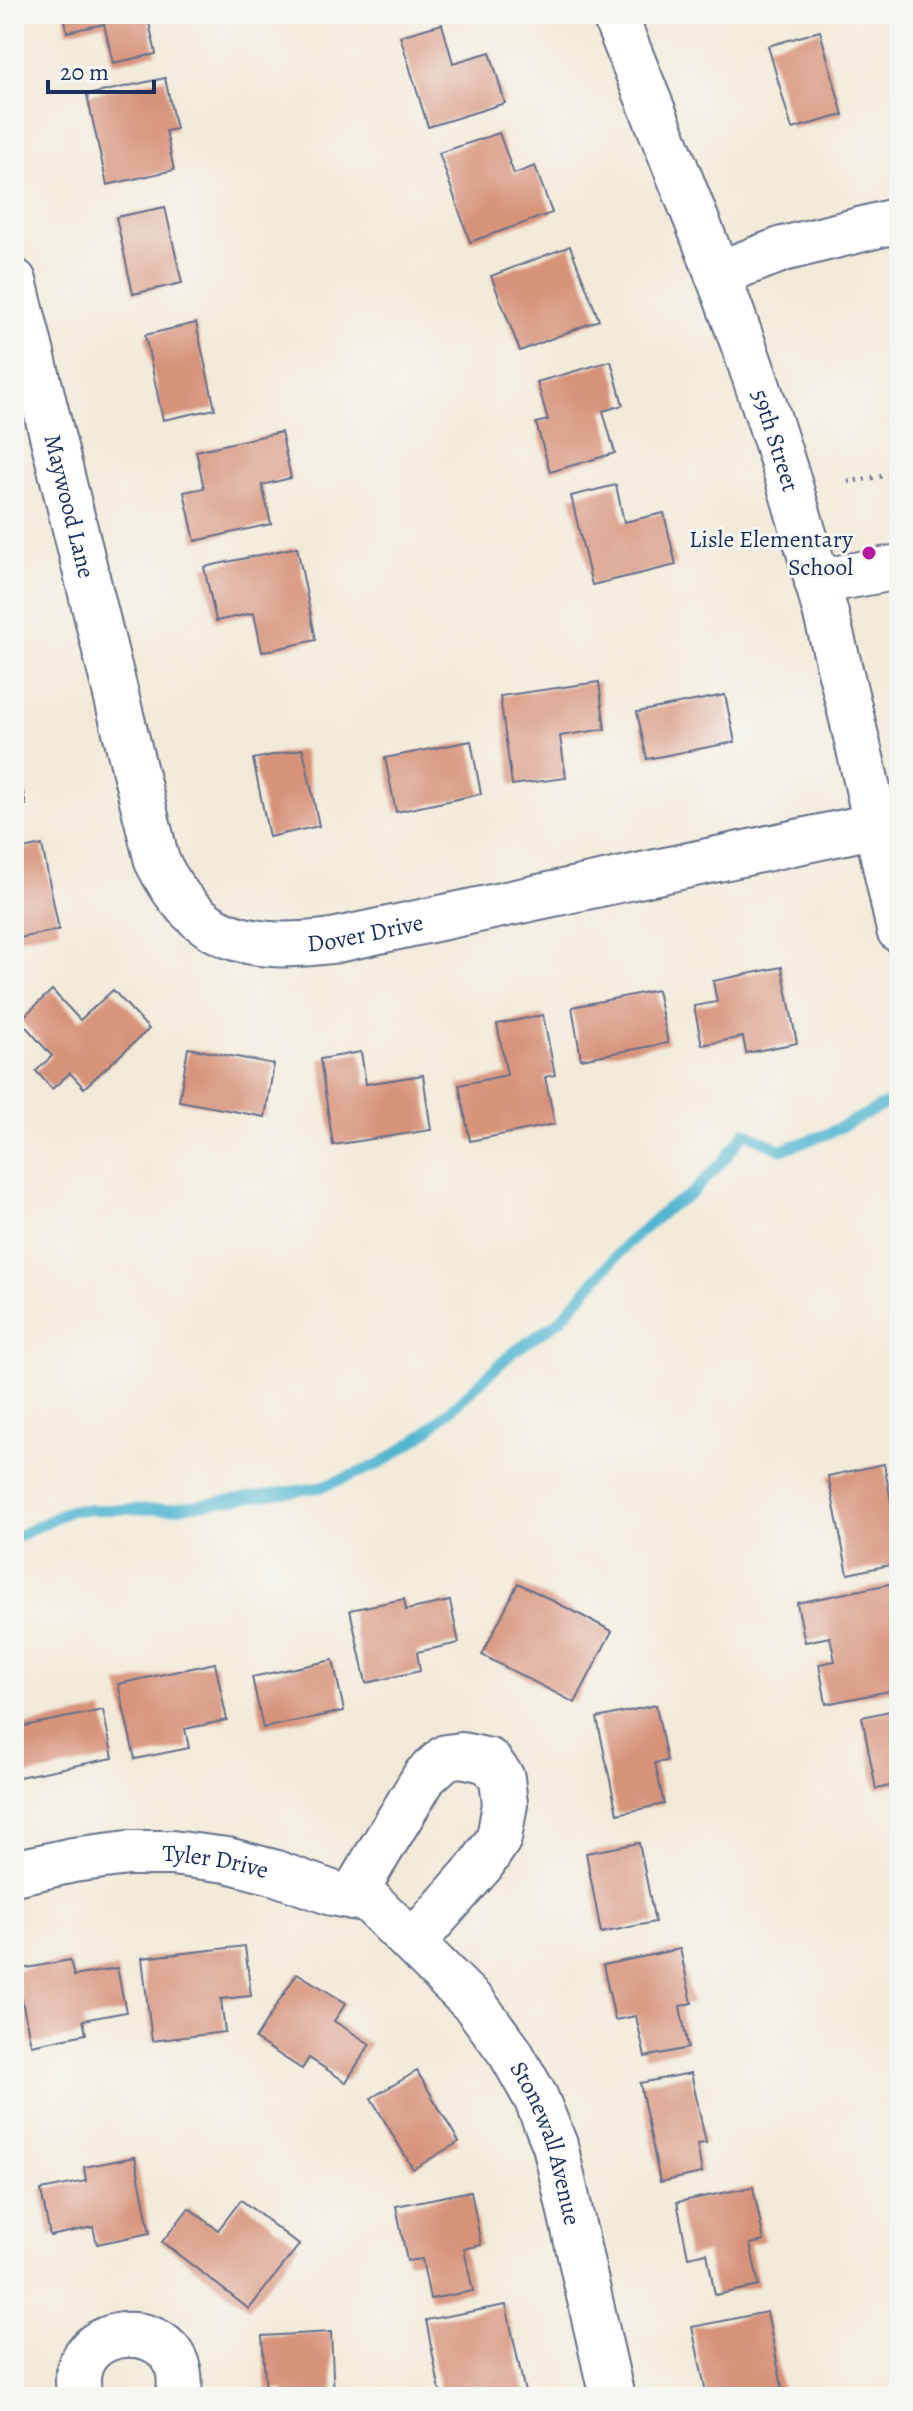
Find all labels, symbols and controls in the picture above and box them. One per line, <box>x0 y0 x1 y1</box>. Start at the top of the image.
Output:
scale bar <box>48 44 154 94</box>
text: 20 m <box>60 56 109 88</box>
street label: 59th Street <box>744 385 807 495</box>
street label: Maywood Lane <box>36 431 103 581</box>
place label: Lisle Elementary School <box>689 523 853 583</box>
marker: Lisle Elementary School <box>860 544 878 562</box>
street label: Dover Drive <box>306 906 426 959</box>
street label: Tyler Drive <box>163 1837 272 1886</box>
street label: Stonewall Avenue <box>502 2055 589 2228</box>

